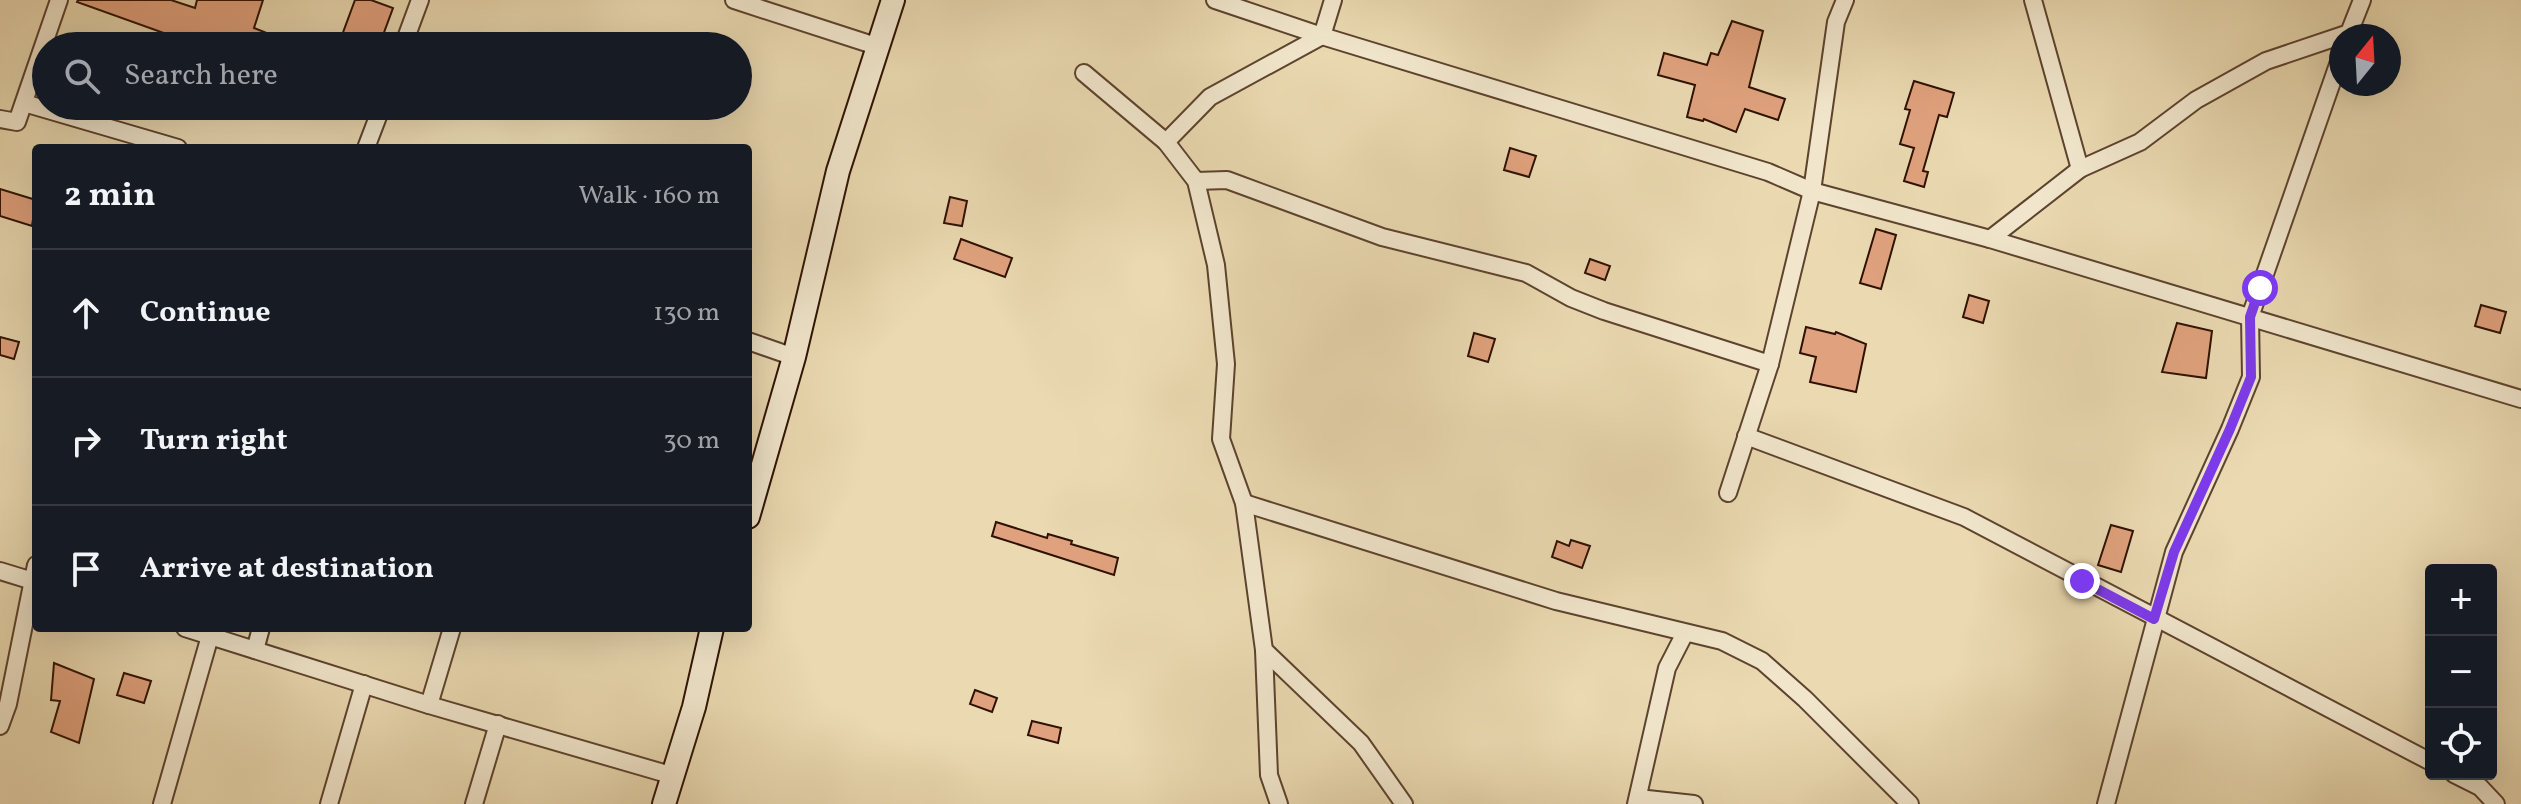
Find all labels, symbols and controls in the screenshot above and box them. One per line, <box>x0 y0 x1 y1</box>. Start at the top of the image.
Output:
north arrow <box>2329 24 2401 96</box>
search box <box>32 32 752 120</box>
icon: search <box>60 54 104 98</box>
text: Search here <box>124 55 278 97</box>
text: 2 min <box>64 173 156 220</box>
text: Walk · 160 m <box>578 178 720 214</box>
route start <box>2242 270 2278 306</box>
icon: ahead <box>64 291 108 335</box>
text: Continue <box>140 292 271 334</box>
text: 130 m <box>653 295 720 331</box>
icon: right <box>64 419 108 463</box>
text: Turn right <box>140 420 288 462</box>
text: 30 m <box>663 423 720 459</box>
icon: arrive <box>64 547 108 591</box>
text: Arrive at destination <box>140 548 434 590</box>
route end <box>2064 563 2100 599</box>
map controls <box>2425 564 2497 780</box>
button: + <box>2425 564 2497 636</box>
button: − <box>2425 636 2497 708</box>
button: locate <box>2425 708 2497 780</box>

